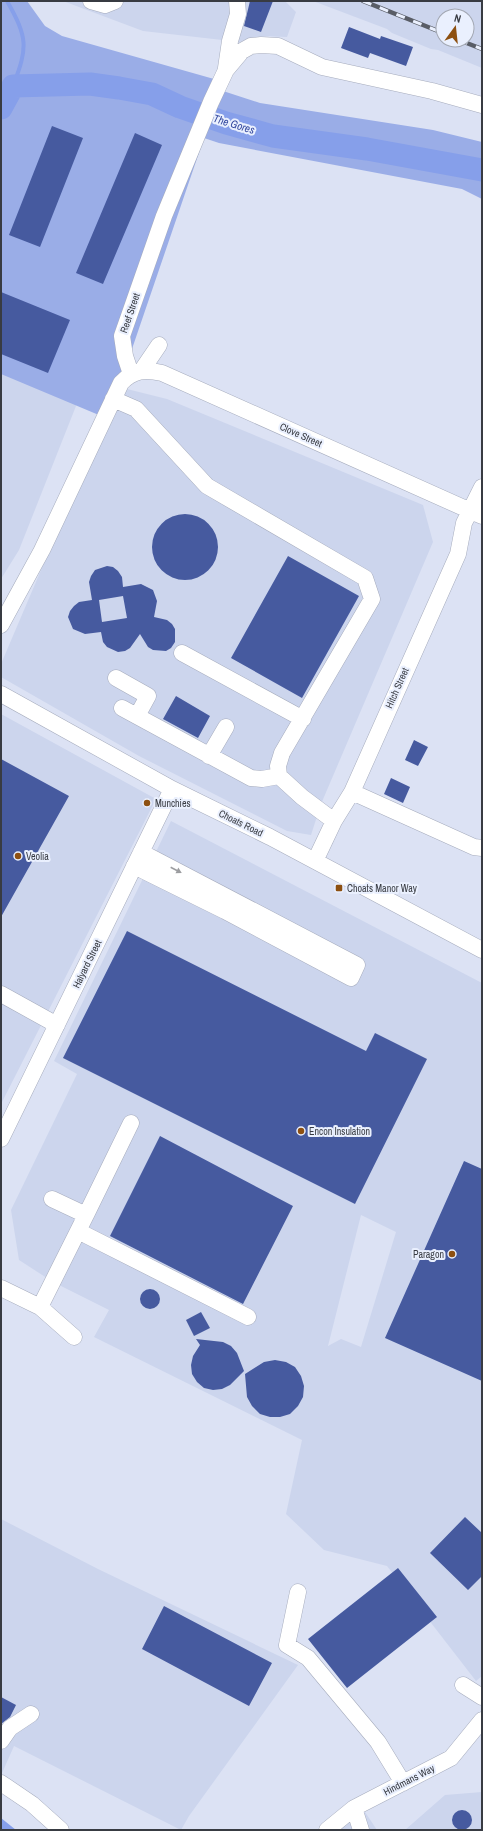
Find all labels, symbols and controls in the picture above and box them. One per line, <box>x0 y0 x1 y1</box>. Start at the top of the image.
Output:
north arrow <box>435 8 475 48</box>
text: N <box>453 11 463 26</box>
water label: The Gores <box>212 111 257 137</box>
street label: Reef Street <box>117 291 143 335</box>
street label: Clove Street <box>278 420 325 450</box>
street label: Hitch Street <box>382 665 412 710</box>
place label: Munchies <box>155 797 191 810</box>
marker: Munchies <box>142 798 152 808</box>
street label: Choats Road <box>217 807 265 839</box>
place label: Veolia <box>26 850 49 863</box>
marker: Veolia <box>13 851 23 861</box>
one-way arrow <box>170 867 182 873</box>
place label: Choats Manor Way <box>347 882 418 895</box>
marker: Choats Manor Way <box>334 883 344 893</box>
street label: Halyard Street <box>70 937 105 990</box>
place label: Encon Insulation <box>309 1125 370 1138</box>
marker: Encon Insulation <box>296 1126 306 1136</box>
place label: Paragon <box>413 1248 444 1261</box>
marker: Paragon <box>447 1249 457 1259</box>
street label: Hindmans Way <box>381 1761 438 1798</box>

